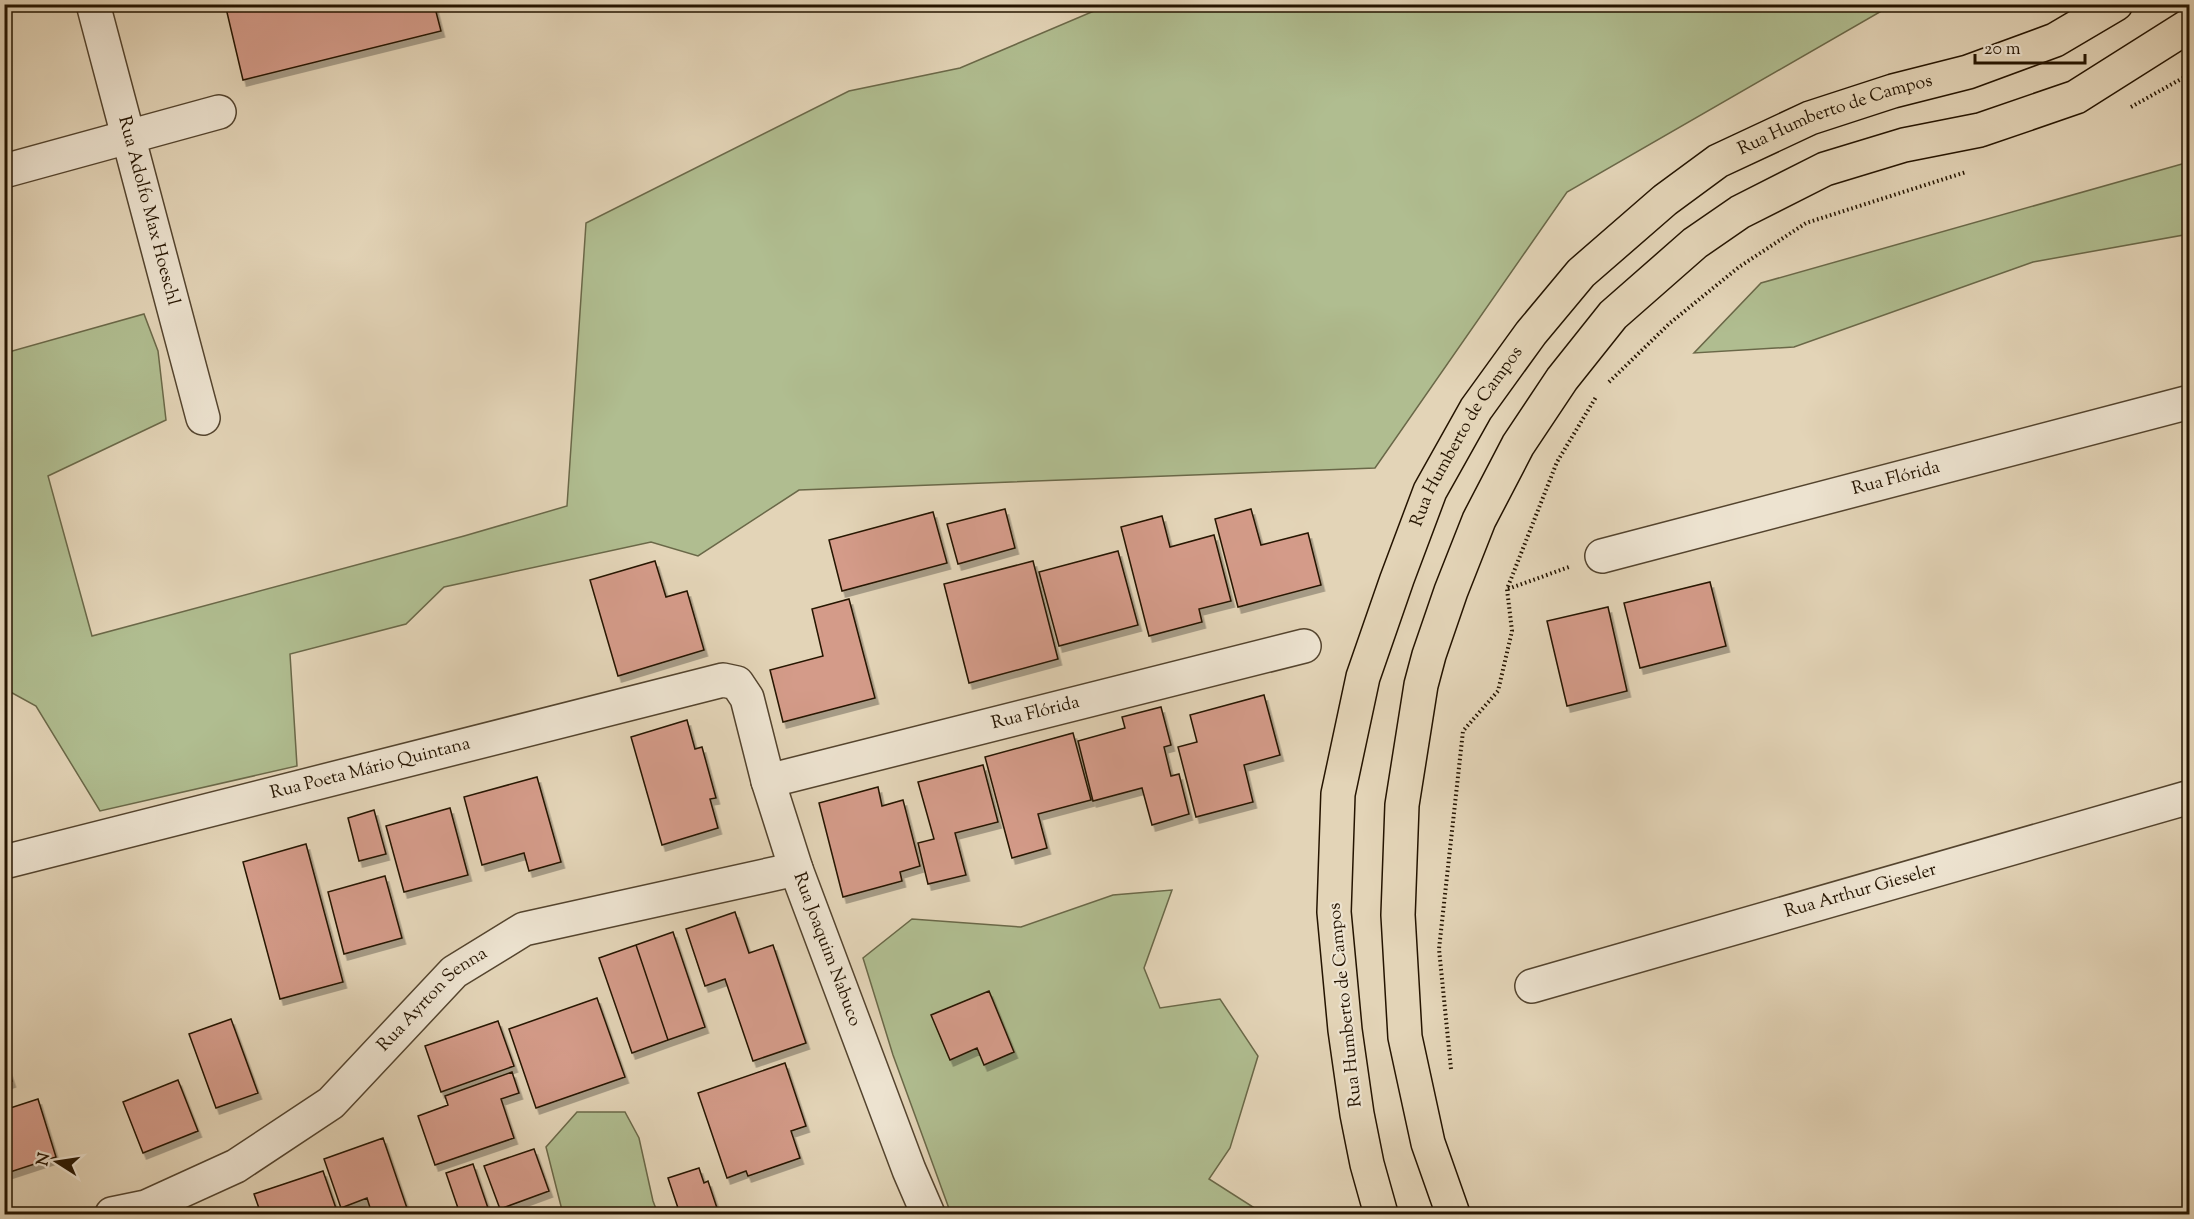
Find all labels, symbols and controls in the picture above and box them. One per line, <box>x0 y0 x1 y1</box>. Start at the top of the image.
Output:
scale bar <box>1975 27 2084 65</box>
text: 20 m <box>1984 37 2021 63</box>
street label: Rua Humberto de Campos <box>1734 69 1935 163</box>
street label: Rua Adolfo Max Hoeschl <box>110 113 186 308</box>
street label: Rua Humberto de Campos <box>1405 341 1530 531</box>
street label: Rua Flórida <box>1849 455 1943 503</box>
street label: Rua Flórida <box>989 690 1082 737</box>
street label: Rua Poeta Mário Quintana <box>268 731 473 807</box>
street label: Rua Arthur Gieseler <box>1782 857 1940 926</box>
street label: Rua Joaquim Nabuco <box>785 869 867 1030</box>
street label: Rua Humberto de Campos <box>1322 901 1370 1109</box>
street label: Rua Ayrton Senna <box>372 941 493 1058</box>
north arrow <box>27 1132 87 1192</box>
text: N <box>32 1151 57 1168</box>

